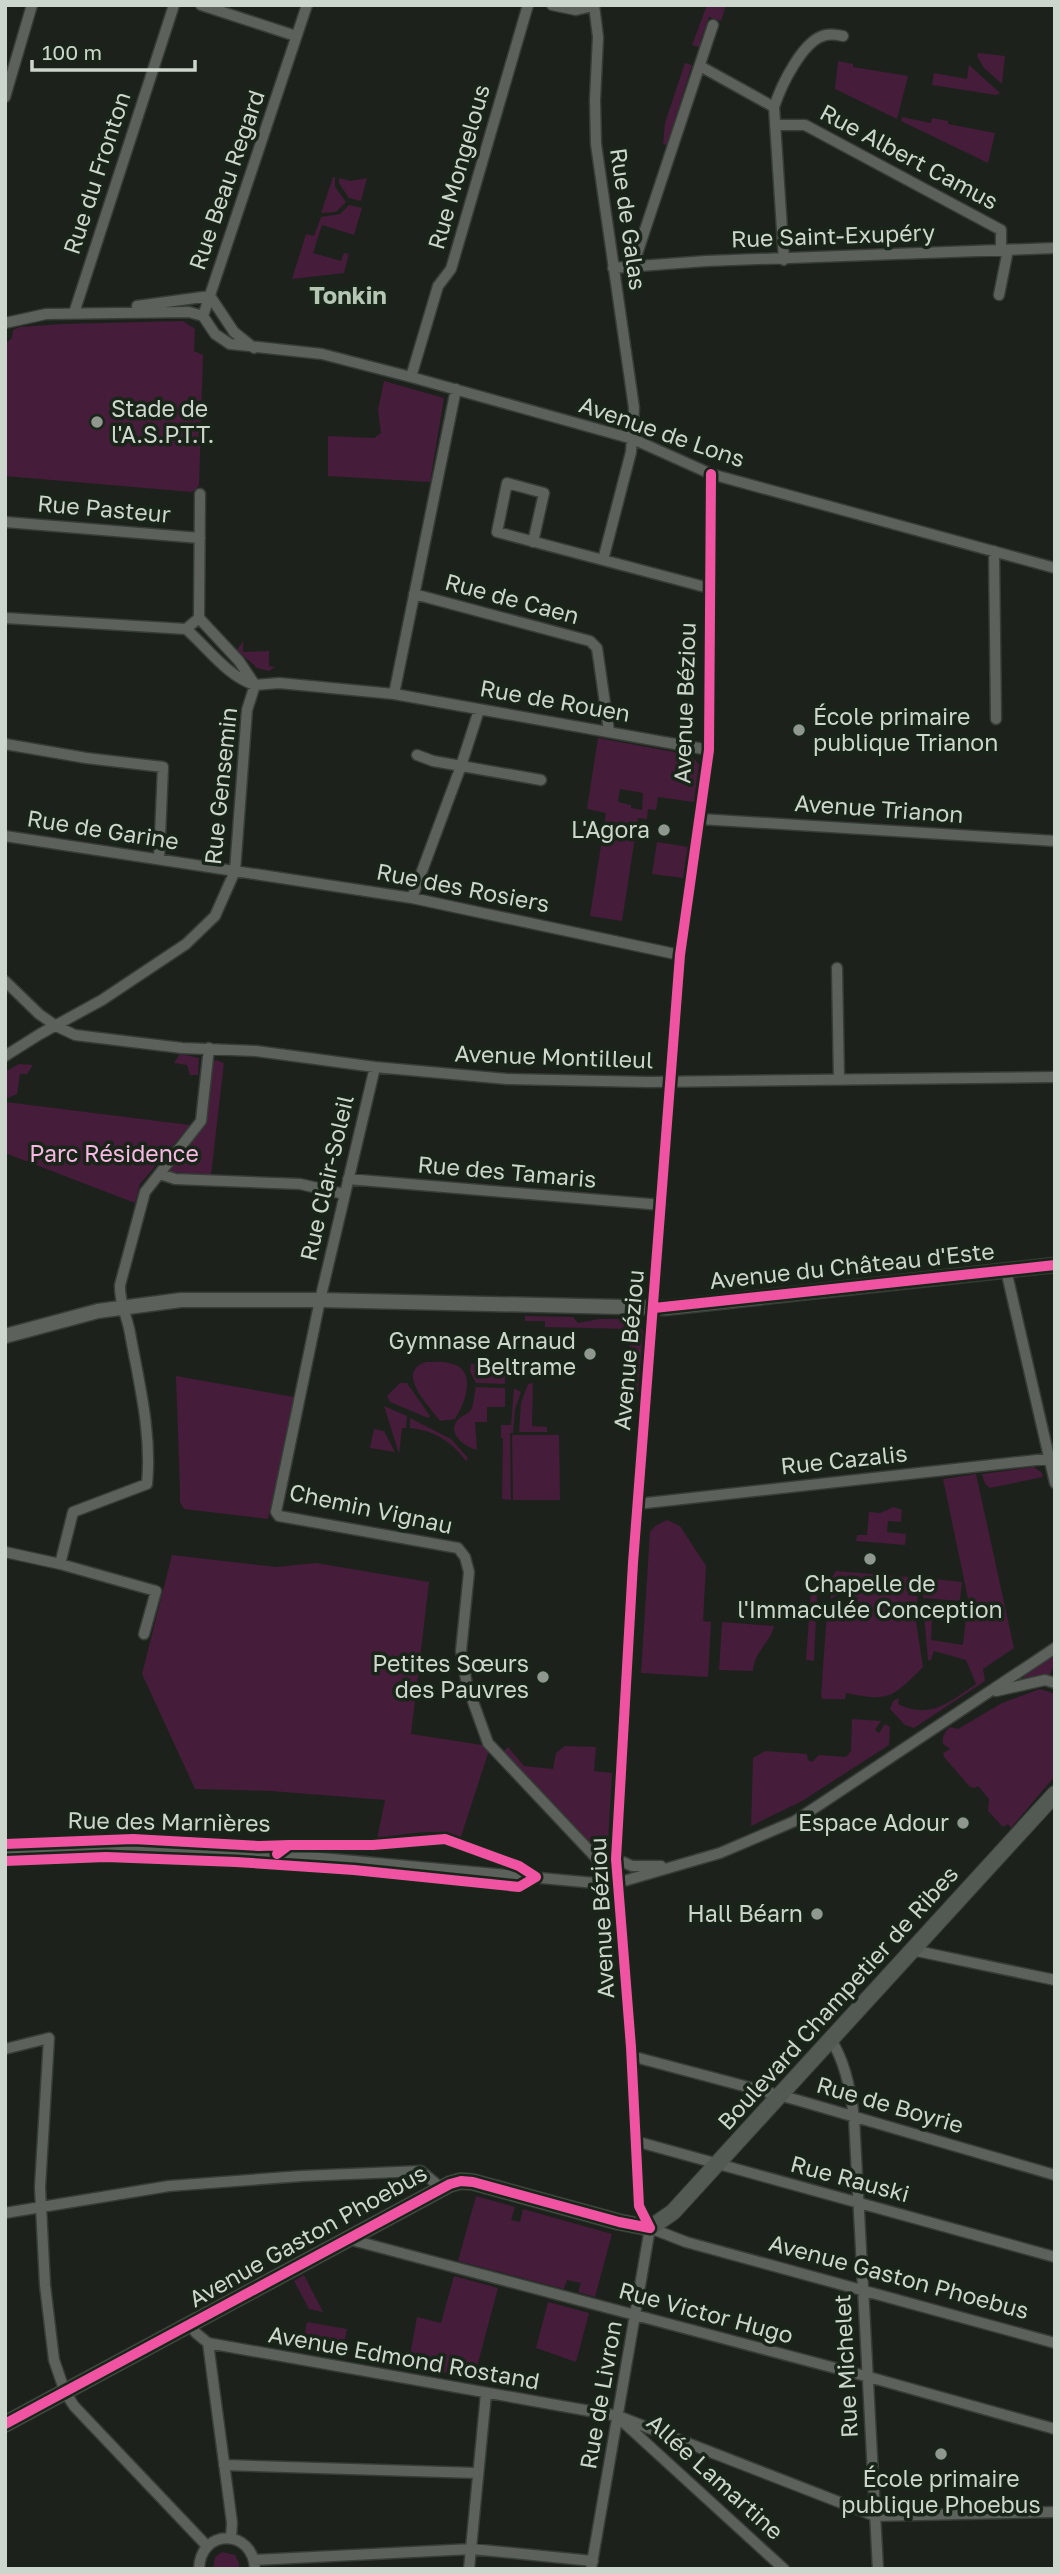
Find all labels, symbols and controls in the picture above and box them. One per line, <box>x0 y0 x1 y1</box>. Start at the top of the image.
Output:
scale bar <box>32 28 194 72</box>
text: 100 m <box>42 39 102 65</box>
street label: Rue Mongelous <box>421 81 495 253</box>
street label: Rue Beau Regard <box>182 86 270 273</box>
street label: Rue du Fronton <box>57 88 136 258</box>
street label: Rue Albert Camus <box>816 97 1003 215</box>
street label: Rue de Galas <box>605 146 653 292</box>
street label: Rue Saint-Exupéry <box>730 217 936 253</box>
district label: Tonkin <box>309 280 387 309</box>
street label: Avenue de Lons <box>576 390 749 472</box>
place label: Stade de l'A.S.P.T.T. <box>111 394 214 448</box>
marker: Stade de l'A.S.P.T.T. <box>89 414 105 430</box>
street label: Rue Pasteur <box>36 488 172 528</box>
street label: Rue de Caen <box>442 567 582 629</box>
street label: Avenue Béziou <box>667 622 701 784</box>
street label: Rue de Rouen <box>478 673 632 727</box>
place label: École primaire publique Trianon <box>813 702 998 756</box>
street label: Rue Gensemin <box>198 706 242 866</box>
marker: École primaire publique Trianon <box>791 722 807 738</box>
street label: Avenue Trianon <box>794 788 965 828</box>
street label: Rue de Garine <box>25 803 181 855</box>
place label: L'Agora <box>571 815 650 843</box>
marker: L'Agora <box>656 822 672 838</box>
street label: Rue des Rosiers <box>374 857 552 918</box>
street label: Avenue Montilleul <box>454 1039 654 1073</box>
street label: Rue Clair-Soleil <box>293 1092 359 1263</box>
park label: Parc Résidence <box>29 1139 199 1167</box>
street label: Rue des Tamaris <box>416 1149 598 1193</box>
street label: Avenue du Château d'Este <box>708 1236 996 1294</box>
street label: Avenue Béziou <box>607 1268 649 1431</box>
place label: Gymnase Arnaud Beltrame <box>389 1326 576 1380</box>
marker: Gymnase Arnaud Beltrame <box>582 1346 598 1362</box>
street label: Rue Cazalis <box>779 1438 909 1480</box>
street label: Chemin Vignau <box>287 1477 455 1539</box>
marker: Chapelle de l'Immaculée Conception <box>862 1551 878 1567</box>
place label: Chapelle de l'Immaculée Conception <box>737 1569 1003 1623</box>
place label: Petites Sœurs des Pauvres <box>372 1649 529 1703</box>
marker: Petites Sœurs des Pauvres <box>535 1669 551 1685</box>
street label: Rue des Marnières <box>67 1805 271 1837</box>
place label: Espace Adour <box>798 1808 949 1836</box>
marker: Espace Adour <box>955 1815 971 1831</box>
street label: Avenue Béziou <box>583 1837 619 1999</box>
street label: Boulevard Champetier de Ribes <box>711 1860 963 2135</box>
place label: Hall Béarn <box>687 1899 803 1927</box>
marker: Hall Béarn <box>809 1906 825 1922</box>
street label: Rue de Boyrie <box>814 2070 967 2138</box>
street label: Rue Rauski <box>788 2149 913 2207</box>
street label: Avenue Gaston Phoebus <box>184 2158 431 2312</box>
street label: Avenue Gaston Phoebus <box>766 2228 1032 2324</box>
street label: Rue Victor Hugo <box>616 2275 797 2349</box>
street label: Rue Michelet <box>827 2294 863 2439</box>
street label: Rue de Livron <box>573 2318 627 2471</box>
street label: Avenue Edmond Rostand <box>266 2319 542 2395</box>
street label: Allée Lamartine <box>642 2408 790 2545</box>
marker: École primaire publique Phoebus <box>933 2446 949 2462</box>
place label: École primaire publique Phoebus <box>841 2464 1041 2518</box>

